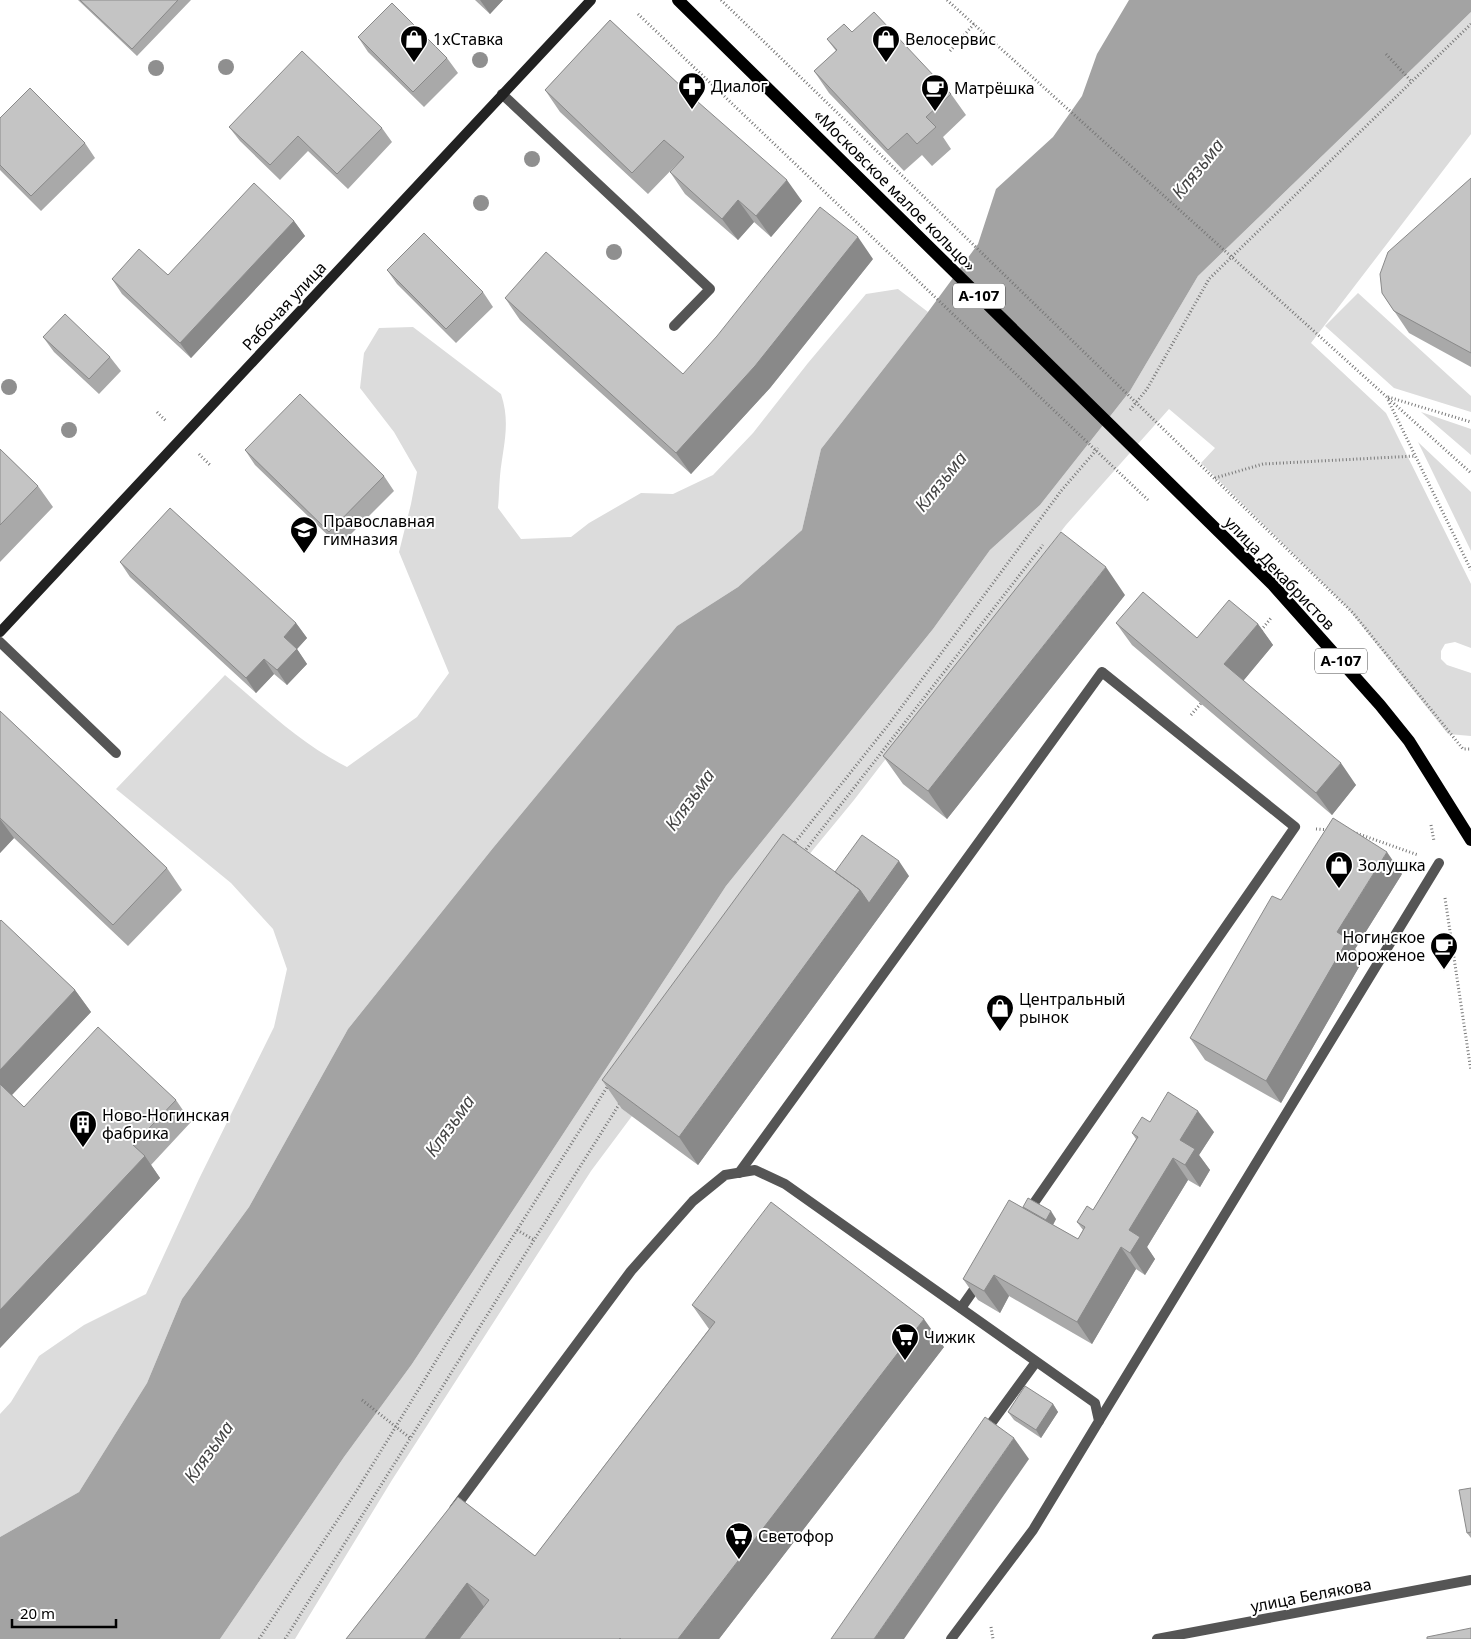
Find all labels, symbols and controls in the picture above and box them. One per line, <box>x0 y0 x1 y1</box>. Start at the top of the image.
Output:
shop icon: 1xСтавка <box>399 24 429 63</box>
shop icon: Велосервис <box>871 24 901 63</box>
place label: 1xСтавка <box>433 28 503 50</box>
place label: Велосервис <box>905 28 996 50</box>
pharmacy icon: Диалог <box>677 71 707 110</box>
cafe icon: Матрёшка <box>920 73 950 112</box>
place label: Диалог <box>711 75 767 97</box>
place label: Матрёшка <box>954 77 1035 99</box>
street label: «Московское малое кольцо» <box>809 104 981 276</box>
water label: Клязьма <box>1166 133 1229 203</box>
street label: Рабочая улица <box>237 257 331 355</box>
road number: А-107 <box>953 284 1005 308</box>
water label: Клязьма <box>909 446 972 516</box>
place label: Православная гимназия <box>323 510 435 550</box>
street label: улица Декабристов <box>1220 511 1340 635</box>
school or university icon: Православная гимназия <box>289 515 319 554</box>
road number: А-107 <box>1315 648 1367 674</box>
water label: Клязьма <box>659 764 720 835</box>
shop icon: Золушка <box>1324 850 1354 889</box>
place label: Золушка <box>1358 854 1426 876</box>
place label: Ногинское мороженое <box>1336 926 1425 966</box>
cafe icon: Ногинское мороженое <box>1429 931 1459 970</box>
place label: Центральный рынок <box>1019 988 1126 1028</box>
shop icon: Центральный рынок <box>985 993 1015 1032</box>
water label: Клязьма <box>419 1090 480 1161</box>
place label: Ново-Ногинская фабрика <box>102 1104 229 1144</box>
building icon: Ново-Ногинская фабрика <box>68 1109 98 1148</box>
supermarket icon: Чижик <box>890 1322 920 1361</box>
place label: Чижик <box>924 1326 976 1348</box>
water label: Клязьма <box>178 1416 239 1487</box>
supermarket icon: Светофор <box>724 1521 754 1560</box>
place label: Светофор <box>758 1525 834 1547</box>
street label: улица Белякова <box>1249 1573 1373 1617</box>
scale bar <box>12 1596 116 1628</box>
text: 20 m <box>20 1603 55 1623</box>

